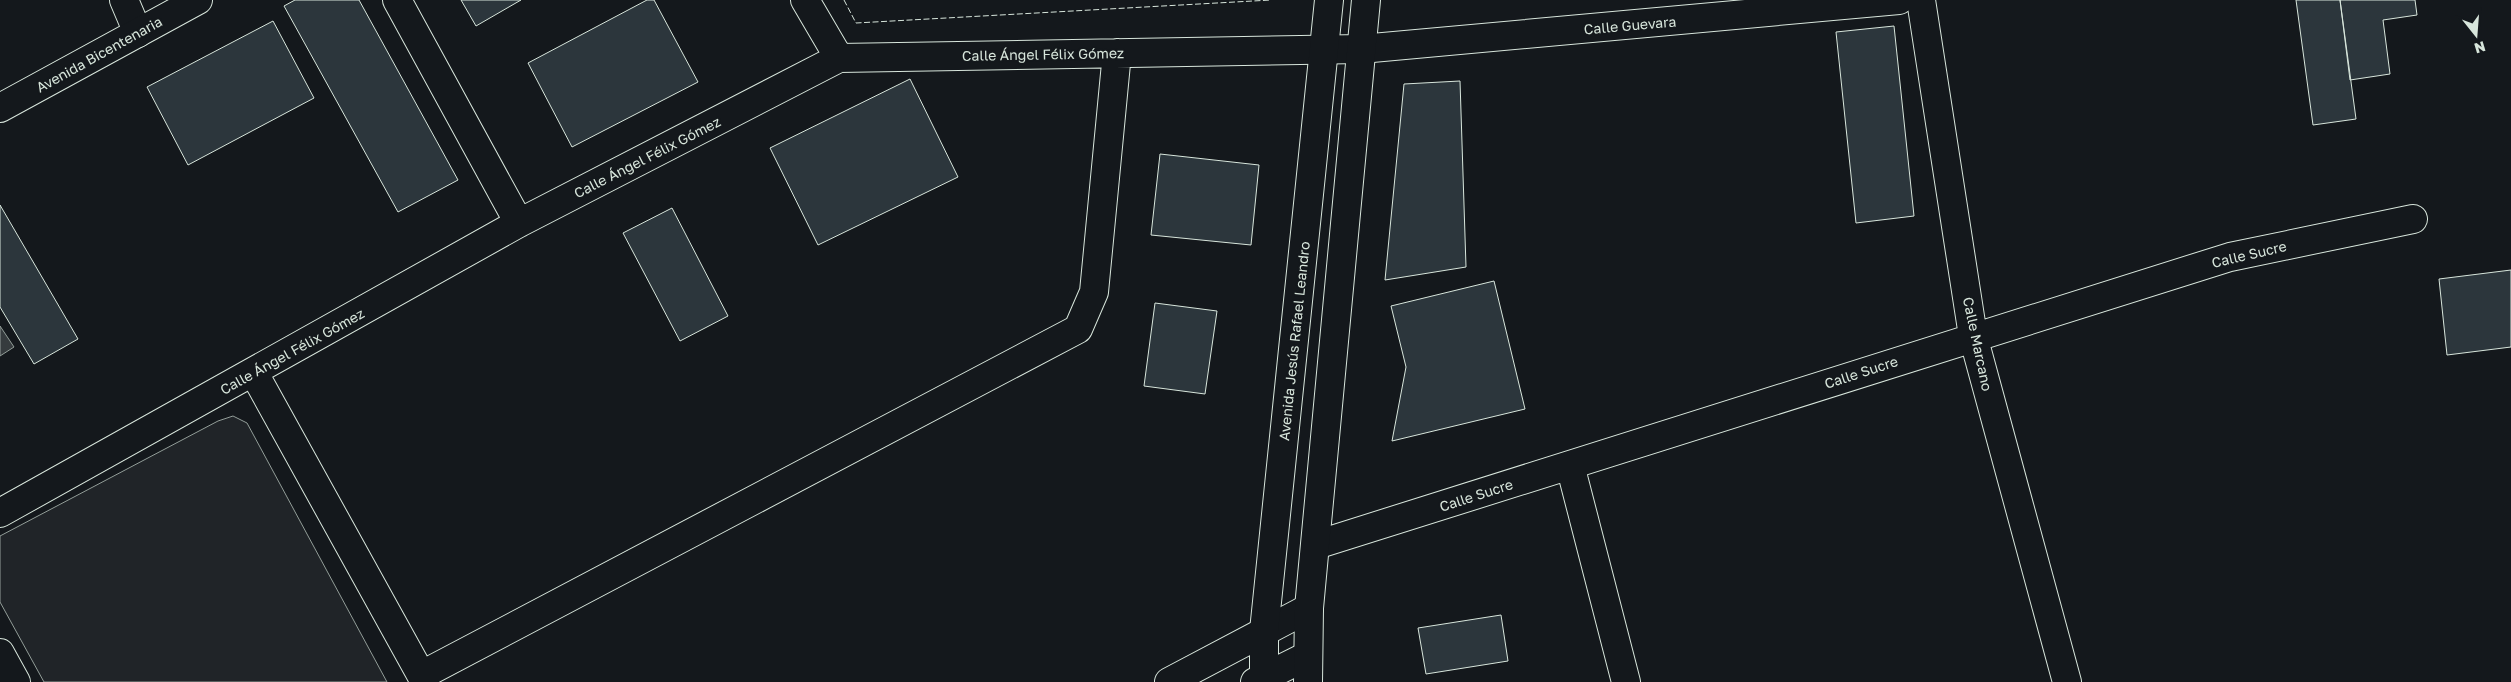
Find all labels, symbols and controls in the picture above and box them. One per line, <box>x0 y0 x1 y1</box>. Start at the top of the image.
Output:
north arrow <box>2451 10 2501 60</box>
street label: Avenida Bicentenaria <box>33 12 165 96</box>
street label: Calle Guevara <box>1583 12 1677 38</box>
text: N <box>2472 38 2488 58</box>
street label: Calle Ángel Félix Gómez <box>962 44 1124 64</box>
street label: Calle Ángel Félix Gómez <box>571 113 723 201</box>
street label: Calle Sucre <box>2210 237 2288 271</box>
street label: Avenida Jesús Rafael Leandro <box>1275 241 1313 441</box>
street label: Calle Marcano <box>1960 295 1996 393</box>
street label: Calle Ángel Félix Gómez <box>217 304 367 398</box>
street label: Calle Sucre <box>1822 352 1900 392</box>
street label: Calle Sucre <box>1437 475 1515 515</box>

